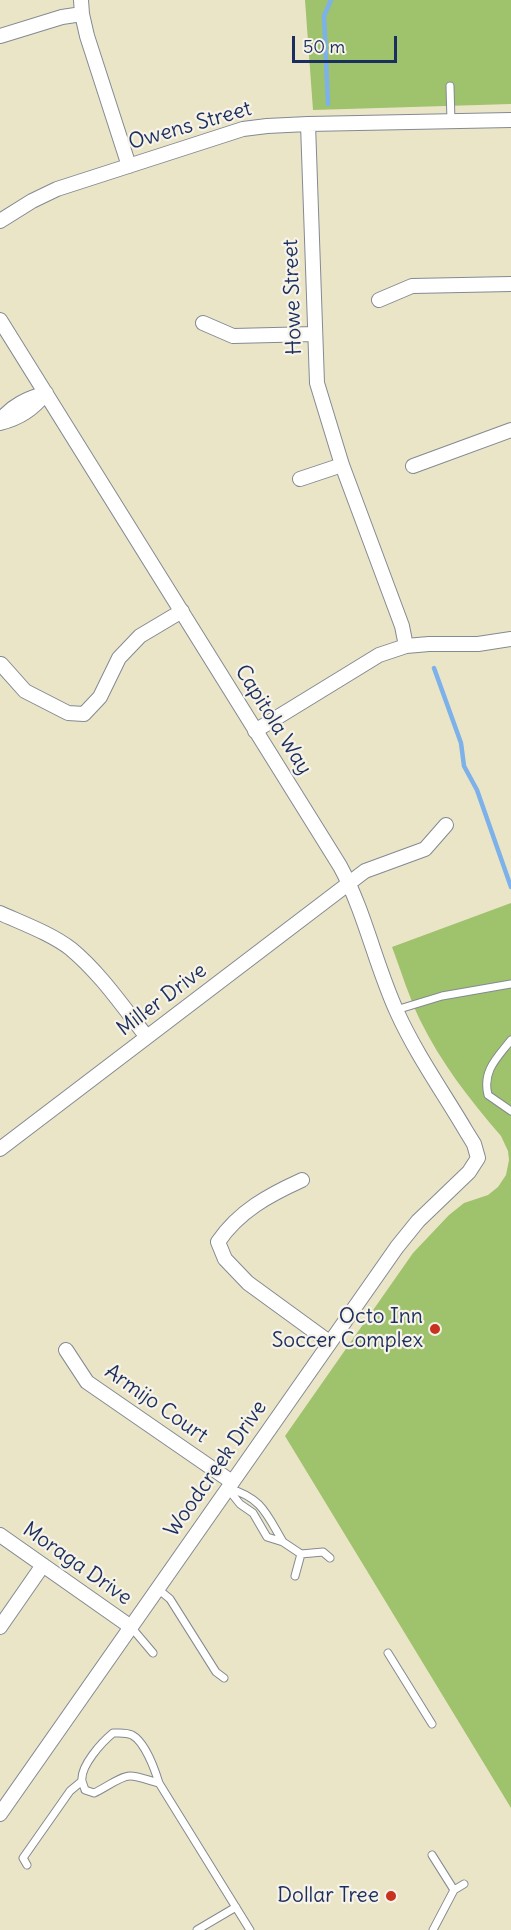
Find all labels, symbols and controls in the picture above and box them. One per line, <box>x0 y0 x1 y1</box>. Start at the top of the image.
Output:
scale bar <box>295 24 400 62</box>
text: 50 m <box>303 35 345 58</box>
street label: Owens Street <box>126 96 254 156</box>
street label: Howe Street <box>278 239 308 355</box>
street label: Capitola Way <box>229 660 317 780</box>
street label: Miller Drive <box>112 958 212 1042</box>
place label: Octo Inn Soccer Complex <box>272 1304 423 1354</box>
marker: Octo Inn Soccer Complex <box>428 1322 442 1336</box>
street label: Armijo Court <box>100 1359 212 1449</box>
street label: Woodcreek Drive <box>160 1396 272 1542</box>
street label: Moraga Drive <box>18 1517 136 1611</box>
place label: Dollar Tree <box>277 1883 379 1909</box>
marker: Dollar Tree <box>384 1889 398 1903</box>

